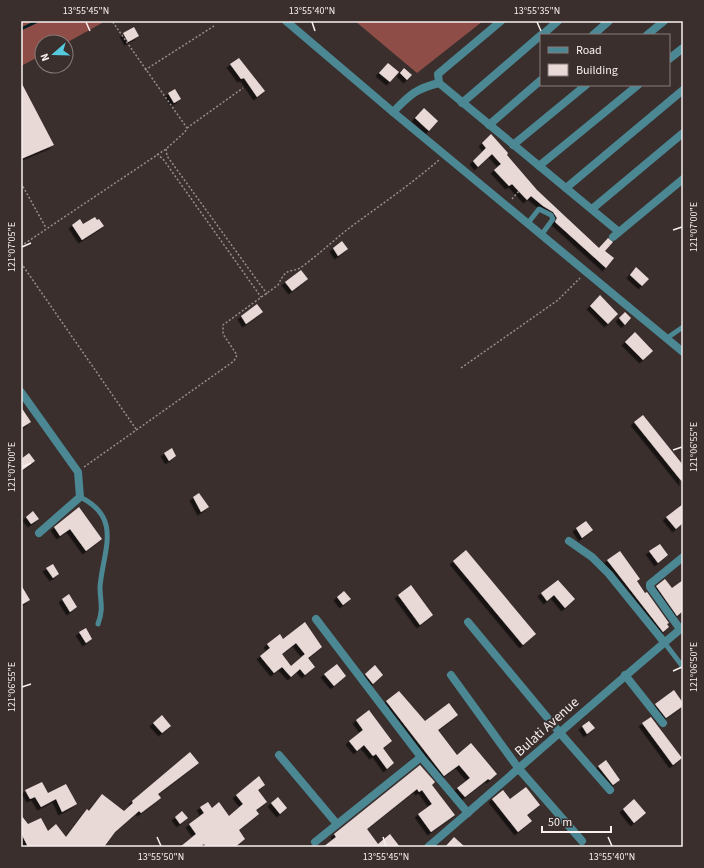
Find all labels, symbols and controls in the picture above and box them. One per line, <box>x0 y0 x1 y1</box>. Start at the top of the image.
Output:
text: 13°55'45"N <box>63 4 109 18</box>
text: 13°55'40"N <box>289 4 335 18</box>
text: 13°55'35"N <box>514 4 560 18</box>
north arrow <box>34 34 74 74</box>
legend <box>540 34 670 86</box>
text: Road <box>576 42 602 59</box>
text: N <box>37 51 53 63</box>
text: Building <box>576 62 618 79</box>
text: 121°07'00"E <box>687 202 701 252</box>
text: 121°07'05"E <box>5 222 19 272</box>
text: 121°06'55"E <box>687 422 701 472</box>
text: 121°07'00"E <box>5 442 19 492</box>
text: 121°06'50"E <box>687 642 701 692</box>
text: 121°06'55"E <box>5 662 19 712</box>
street label: Bulati Avenue <box>510 693 584 761</box>
scale bar <box>542 808 611 834</box>
text: 50 m <box>548 814 572 831</box>
text: 13°55'50"N <box>138 850 184 864</box>
text: 13°55'45"N <box>363 850 409 864</box>
text: 13°55'40"N <box>589 850 635 864</box>

